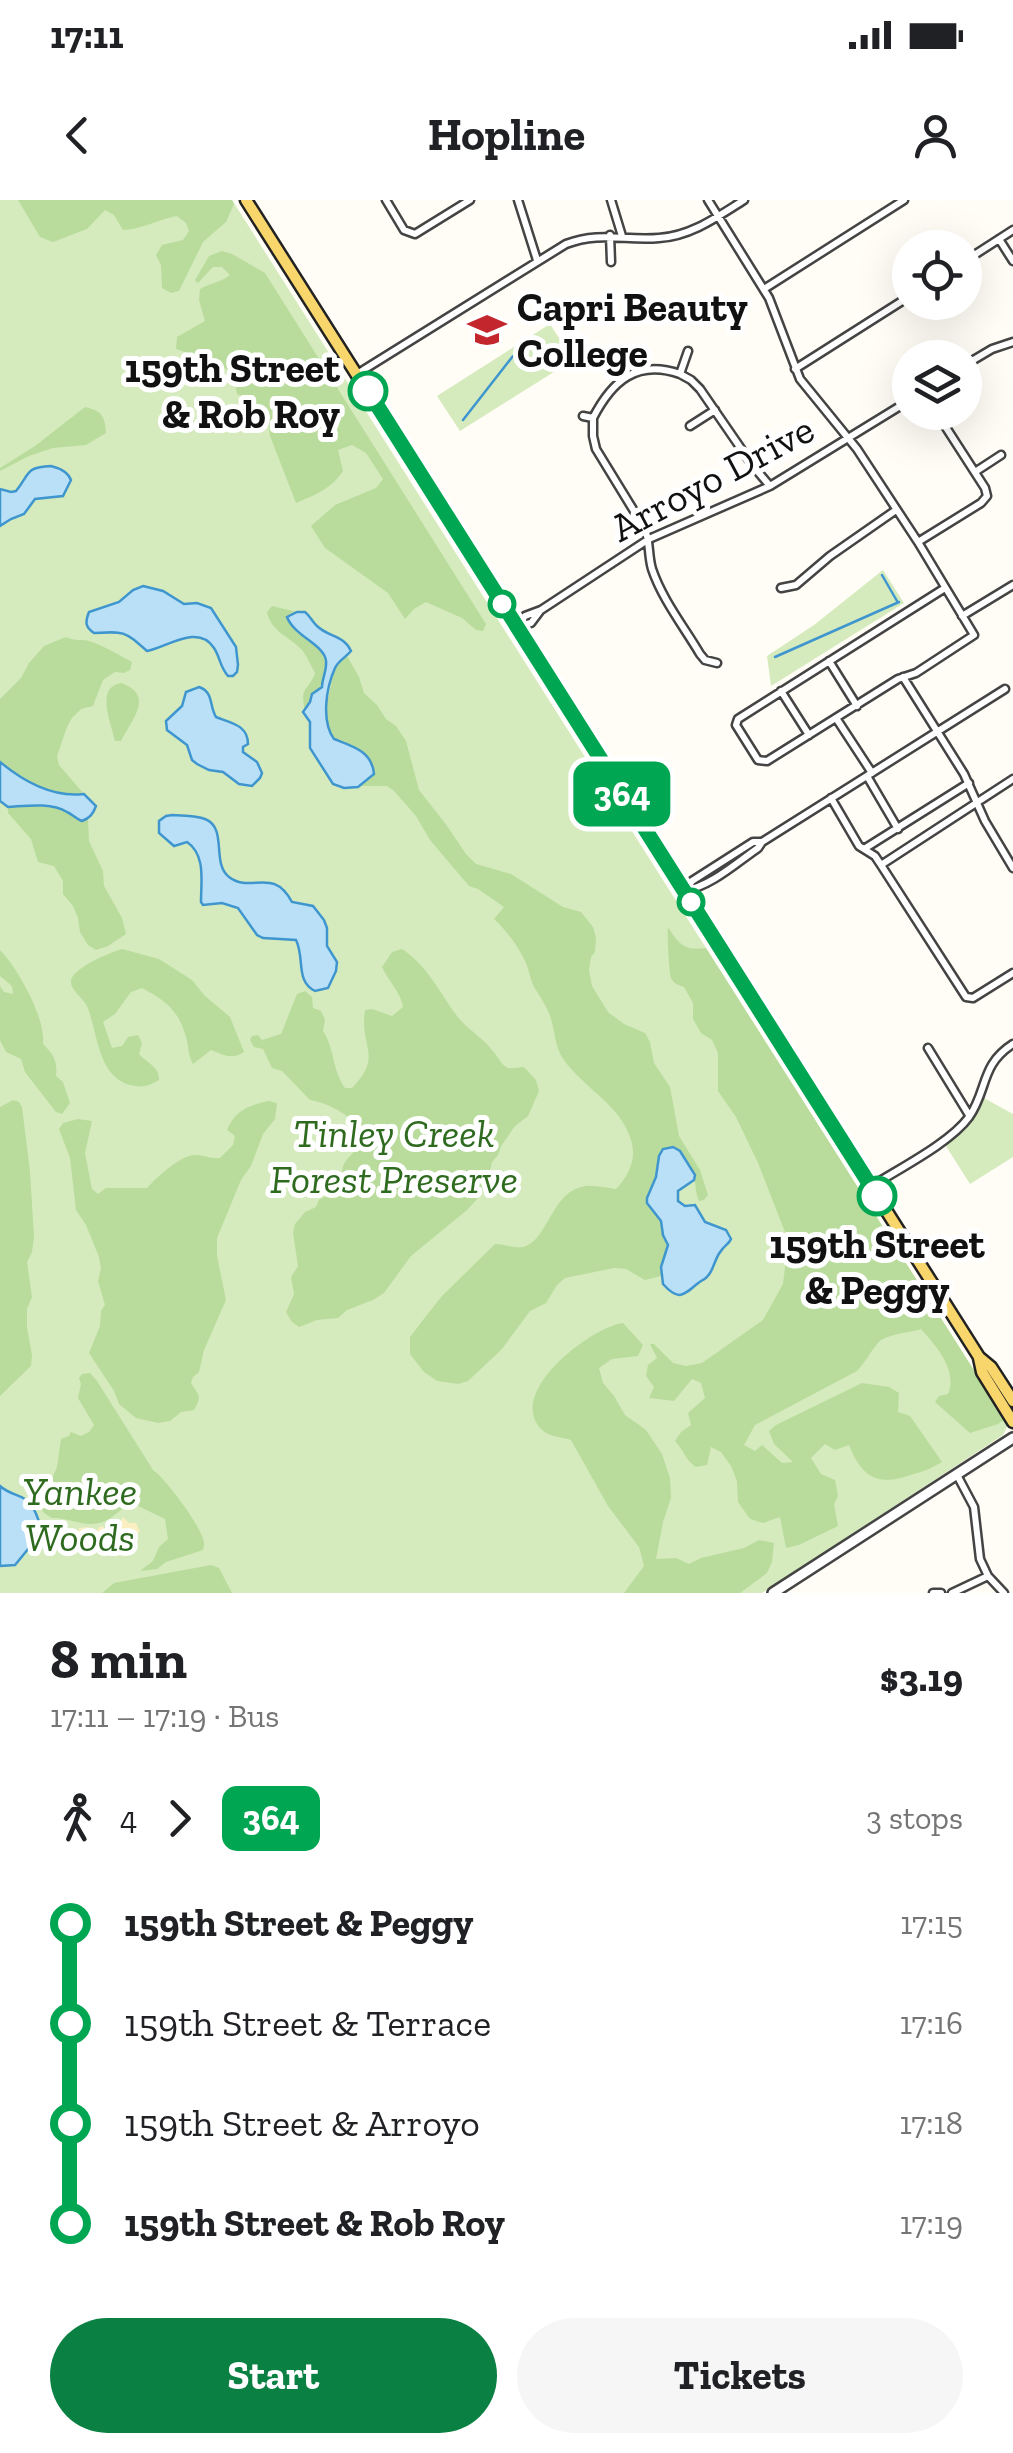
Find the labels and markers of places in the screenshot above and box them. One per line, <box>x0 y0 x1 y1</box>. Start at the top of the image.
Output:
place label: Capri Beauty College <box>517 283 748 377</box>
school or university icon: Capri Beauty College <box>466 309 508 351</box>
place label: 159th Street & Rob Roy <box>125 344 341 438</box>
marker: 159th Street & Rob Roy <box>349 372 387 410</box>
unlabelled marker <box>489 591 515 617</box>
unlabelled marker <box>678 889 704 915</box>
marker: 159th Street & Peggy <box>858 1177 896 1215</box>
place label: 159th Street & Peggy <box>769 1220 986 1314</box>

